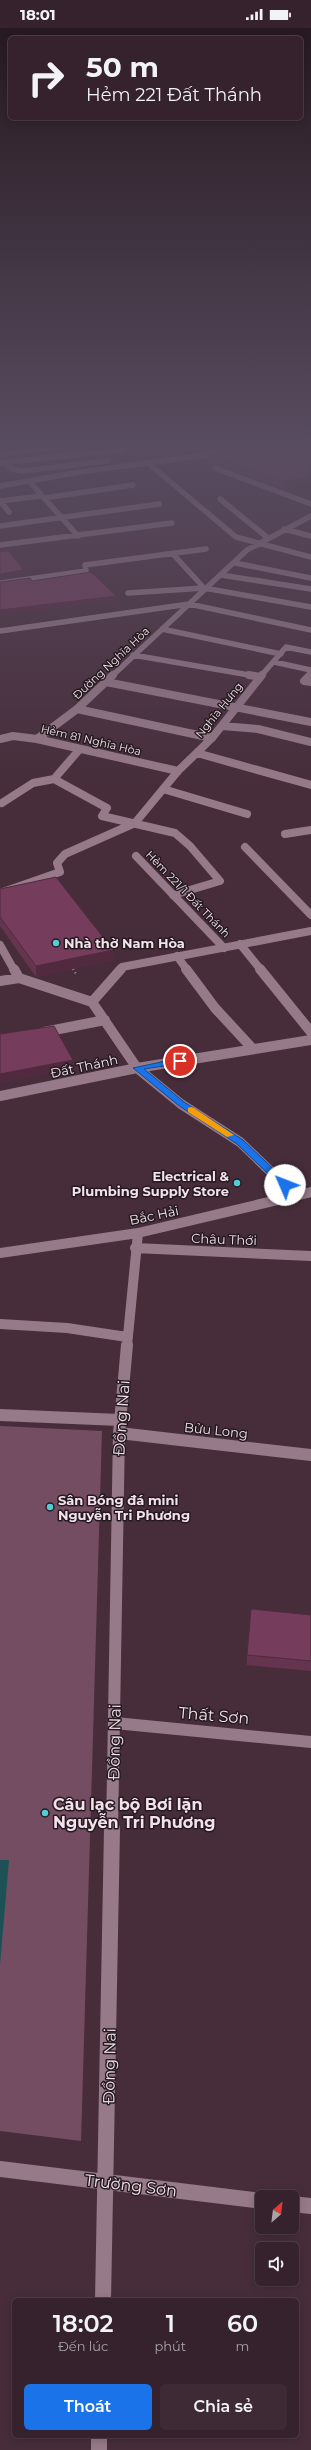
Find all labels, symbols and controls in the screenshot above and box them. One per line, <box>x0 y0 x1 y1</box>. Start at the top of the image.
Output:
text: 18:01 <box>20 5 56 24</box>
text: 50 m <box>86 50 159 84</box>
icon: right <box>20 52 72 104</box>
text: Hẻm 221 Đất Thánh <box>86 84 262 106</box>
street label: Đường Nghĩa Hòa <box>70 624 152 702</box>
street label: Nghĩa Hưng <box>192 679 246 741</box>
street label: Hẻm 81 Nghĩa Hòa <box>39 722 143 758</box>
street label: Hẻm 221/1 Đất Thánh <box>143 848 233 940</box>
place label: Nhà thờ Nam Hòa <box>64 935 185 951</box>
marker: Nhà thờ Nam Hòa <box>51 938 61 948</box>
pin <box>163 1044 197 1078</box>
icon: arrive <box>169 1050 191 1072</box>
street label: Đất Thánh <box>49 1051 119 1081</box>
position arrow <box>264 1164 306 1206</box>
place label: Electrical & Plumbing Supply Store <box>72 1168 230 1199</box>
marker: Electrical & Plumbing Supply Store <box>232 1178 242 1188</box>
street label: Bắc Hải <box>128 1202 180 1228</box>
street label: Châu Thới <box>191 1230 257 1248</box>
street label: Đồng Nai <box>109 1379 134 1457</box>
street label: Bửu Long <box>183 1419 249 1441</box>
place label: Sân Bóng đá mini Nguyễn Tri Phương <box>58 1492 190 1523</box>
marker: Sân Bóng đá mini Nguyễn Tri Phương <box>45 1502 55 1512</box>
street label: Thất Sơn <box>178 1703 250 1728</box>
street label: Đồng Nai <box>104 1704 125 1780</box>
place label: Câu lạc bộ Bơi lặn Nguyễn Tri Phương <box>53 1795 215 1832</box>
marker: Câu lạc bộ Bơi lặn Nguyễn Tri Phương <box>40 1808 50 1818</box>
street label: Đồng Nai <box>99 2028 120 2104</box>
street label: Trường Sơn <box>84 2170 178 2201</box>
north arrow <box>255 2190 299 2234</box>
map controls <box>255 2190 299 2286</box>
button: sound <box>255 2242 299 2286</box>
text: 18:02 <box>53 2309 114 2338</box>
text: 1 <box>166 2309 175 2338</box>
text: 60 <box>227 2309 258 2338</box>
text: Đến lúc <box>58 2338 108 2354</box>
text: phút <box>154 2338 186 2354</box>
text: m <box>236 2338 249 2354</box>
button: Thoát <box>24 2384 152 2430</box>
button: Chia sẻ <box>160 2384 287 2430</box>

